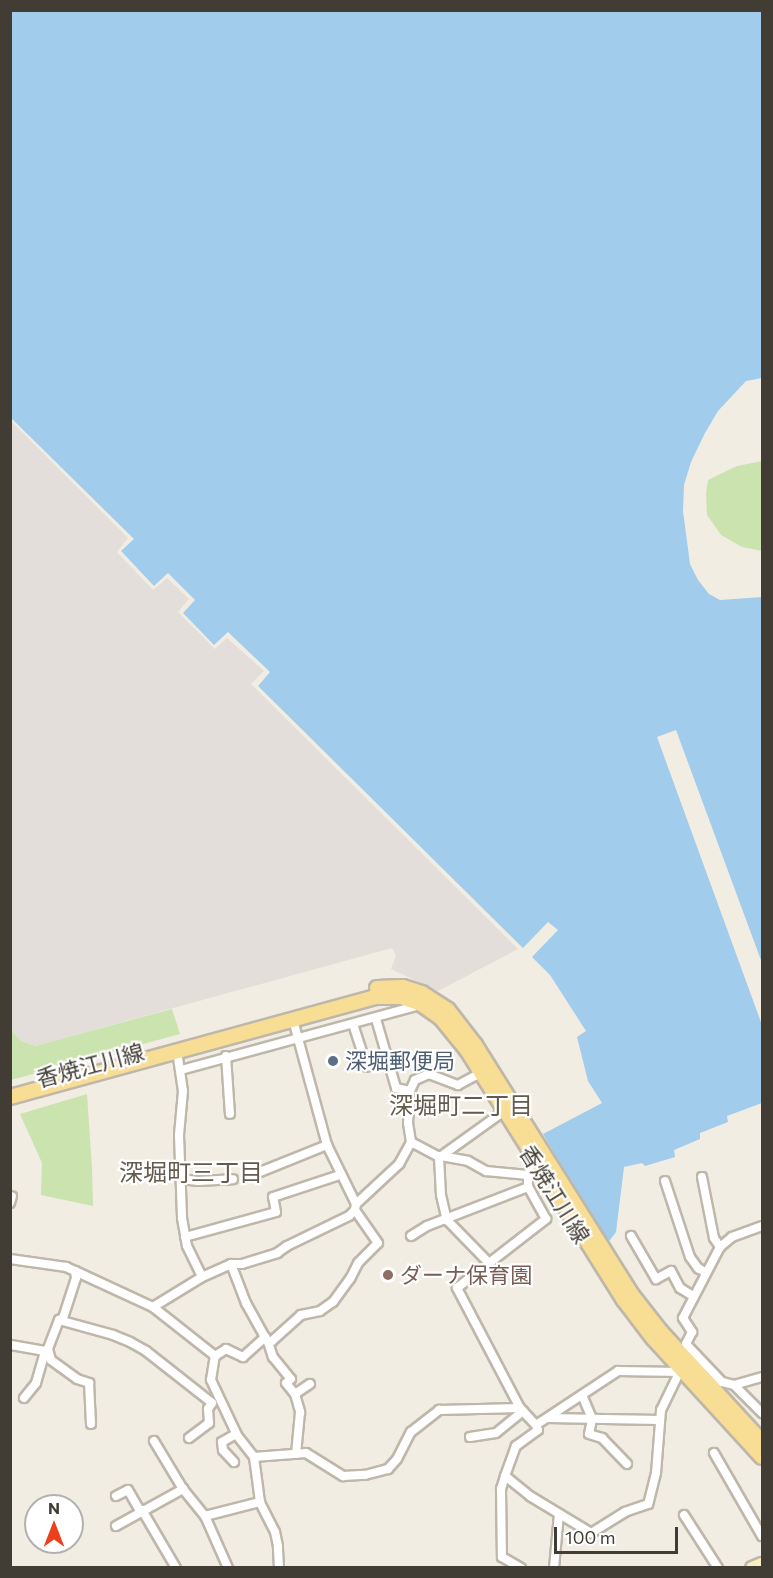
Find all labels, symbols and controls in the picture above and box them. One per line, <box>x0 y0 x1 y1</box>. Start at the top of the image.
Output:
street label: 香焼江川線 <box>33 1038 147 1092</box>
place label: 深堀郵便局 <box>345 1048 455 1074</box>
marker: 深堀郵便局 <box>326 1054 340 1068</box>
district label: 深堀町二丁目 <box>389 1091 533 1119</box>
street label: 香焼江川線 <box>515 1140 595 1248</box>
district label: 深堀町三丁目 <box>119 1158 263 1186</box>
place label: ダーナ保育園 <box>400 1262 532 1288</box>
marker: ダーナ保育園 <box>381 1268 395 1282</box>
north arrow <box>24 1494 84 1554</box>
text: N <box>48 1498 60 1517</box>
scale bar <box>557 1515 682 1553</box>
text: 100 m <box>565 1526 615 1548</box>

